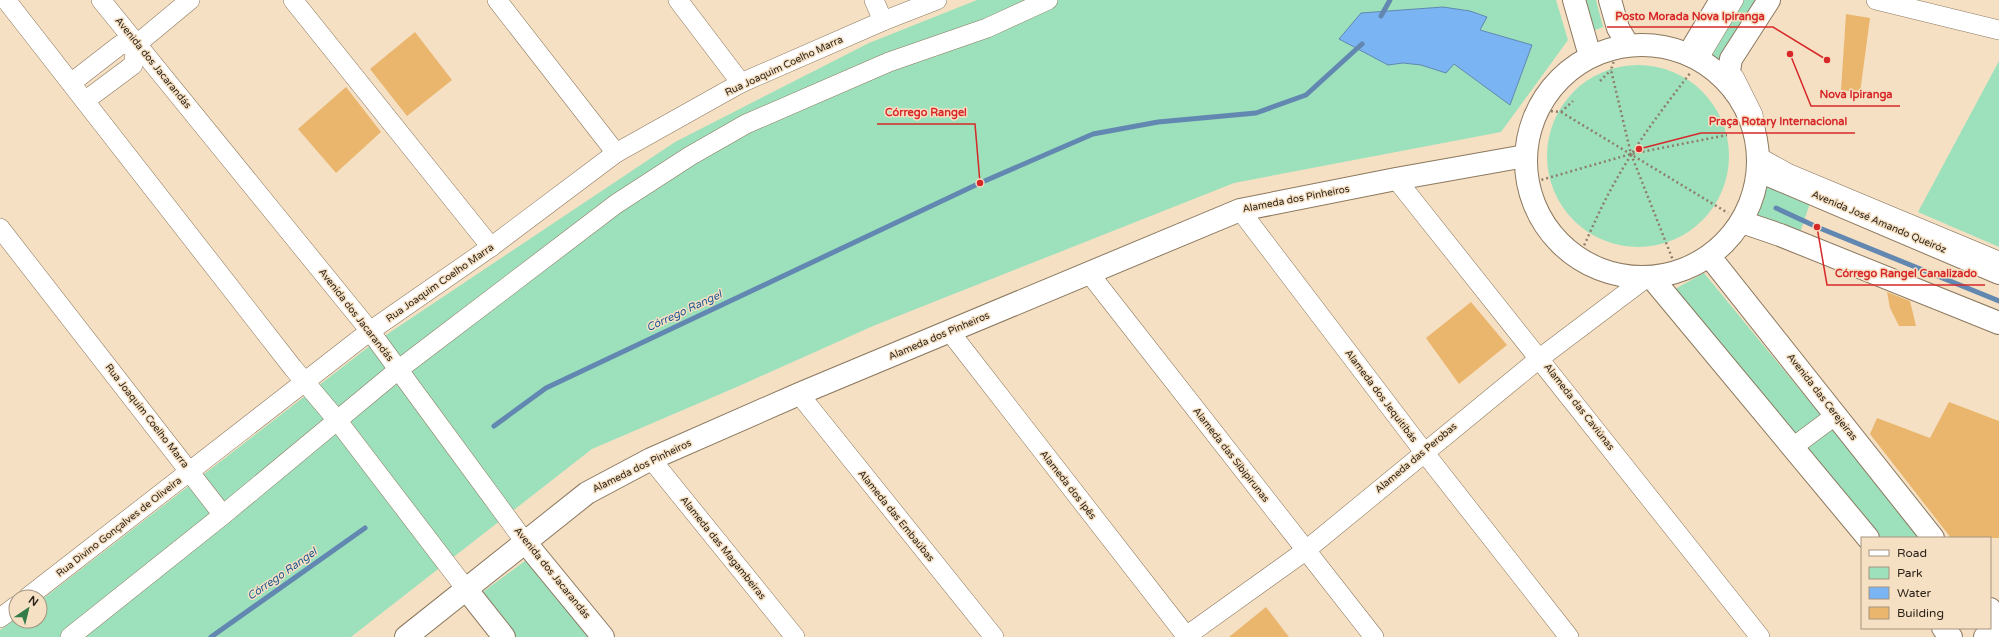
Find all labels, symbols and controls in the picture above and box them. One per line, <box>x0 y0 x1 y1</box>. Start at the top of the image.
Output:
callout: Posto Morada Nova Ipiranga <box>1607 4 1773 27</box>
text: Posto Morada Nova Ipiranga <box>1615 10 1765 24</box>
street label: Avenida dos Jacarandás <box>112 15 194 111</box>
street label: Rua Joaquim Coelho Marra <box>723 33 845 99</box>
callout: Nova Ipiranga <box>1811 83 1900 106</box>
text: Nova Ipiranga <box>1819 88 1893 102</box>
callout: Córrego Rangel <box>877 101 975 124</box>
text: Córrego Rangel <box>885 106 967 120</box>
callout: Praça Rotary Internacional <box>1701 110 1855 133</box>
text: Praça Rotary Internacional <box>1709 115 1847 129</box>
street label: Alameda dos Pinheiros <box>1242 183 1351 215</box>
street label: Avenida José Amando Queiróz <box>1810 188 1948 256</box>
street label: Rua Joaquim Coelho Marra <box>384 241 496 325</box>
callout: Córrego Rangel Canalizado <box>1827 262 1985 285</box>
street label: Avenida dos Jacarandás <box>316 266 396 364</box>
text: Córrego Rangel Canalizado <box>1835 267 1977 281</box>
water label: Córrego Rangel <box>644 287 725 334</box>
street label: Alameda dos Pinheiros <box>887 309 992 363</box>
street label: Alameda dos Jequitibás <box>1342 347 1420 445</box>
street label: Avenida das Cerejeiras <box>1784 351 1860 443</box>
street label: Alameda das Caviúnas <box>1541 361 1617 453</box>
street label: Rua Joaquim Coelho Marra <box>103 362 191 470</box>
street label: Alameda das Sibipirunas <box>1190 405 1272 505</box>
street label: Alameda das Perobas <box>1373 420 1459 496</box>
street label: Alameda dos Pinheiros <box>591 437 694 495</box>
street label: Alameda dos Ipês <box>1037 448 1099 522</box>
street label: Alameda das Embaúbas <box>855 468 937 564</box>
street label: Rua Divino Gonçalves de Oliveira <box>54 474 184 580</box>
street label: Alameda das Magambeiras <box>678 494 768 602</box>
street label: Avenida dos Jacarandás <box>511 525 593 621</box>
legend <box>1861 537 1991 629</box>
water label: Córrego Rangel <box>245 545 320 603</box>
text: Road <box>1897 546 1927 560</box>
text: Park <box>1897 566 1923 580</box>
text: Water <box>1897 586 1932 600</box>
north arrow <box>8 589 48 629</box>
text: N <box>26 593 41 609</box>
text: Building <box>1897 606 1944 620</box>

